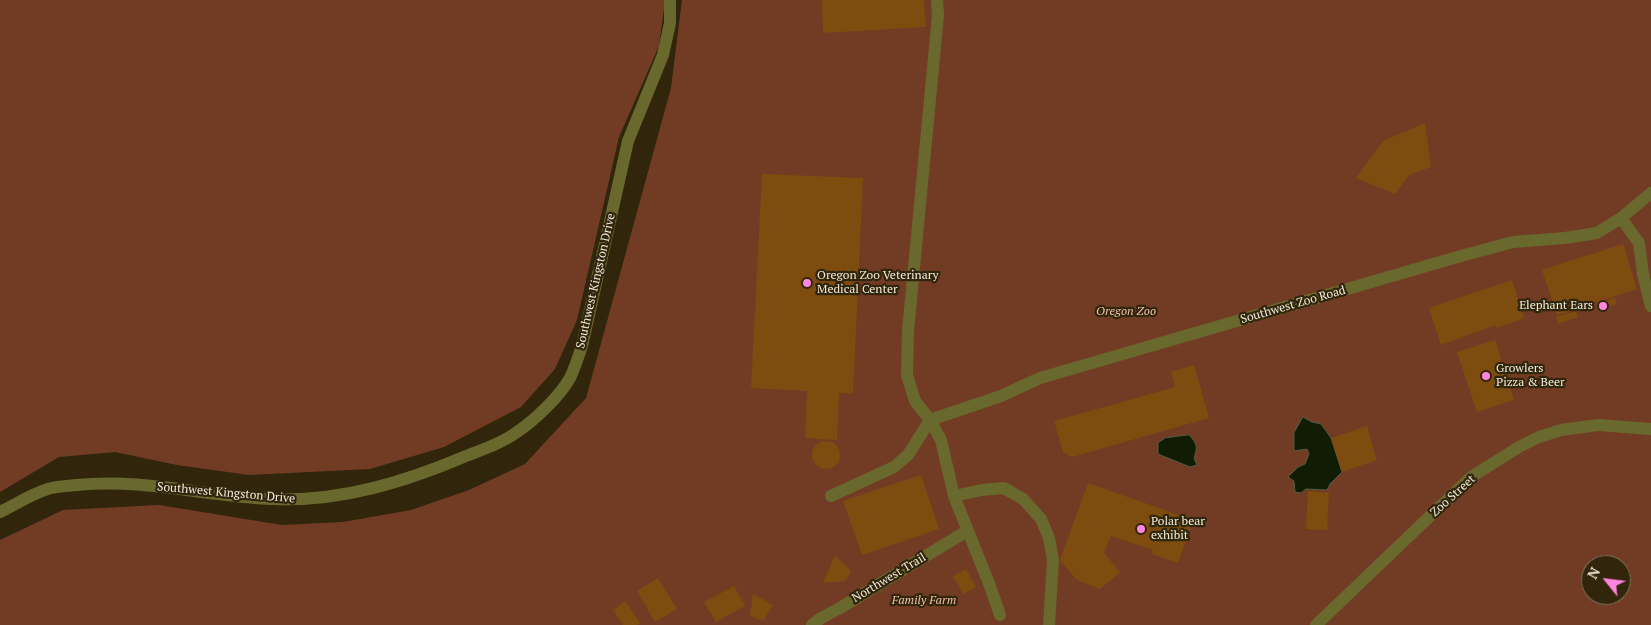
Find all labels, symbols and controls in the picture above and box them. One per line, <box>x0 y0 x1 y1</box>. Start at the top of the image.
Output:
street label: Southwest Kingston Drive <box>573 212 619 350</box>
place label: Oregon Zoo Veterinary Medical Center <box>817 269 939 297</box>
marker: Oregon Zoo Veterinary Medical Center <box>801 277 813 289</box>
street label: Southwest Zoo Road <box>1239 283 1347 327</box>
place label: Elephant Ears <box>1519 299 1593 313</box>
marker: Elephant Ears <box>1597 300 1609 312</box>
park label: Oregon Zoo <box>1096 305 1156 319</box>
place label: Growlers Pizza & Beer <box>1496 362 1565 390</box>
marker: Growlers Pizza & Beer <box>1480 370 1492 382</box>
street label: Zoo Street <box>1428 472 1478 520</box>
street label: Southwest Kingston Drive <box>156 480 296 506</box>
place label: Polar bear exhibit <box>1151 515 1205 543</box>
marker: Polar bear exhibit <box>1135 523 1147 535</box>
street label: Northwest Trail <box>849 550 929 606</box>
north arrow <box>1581 555 1631 605</box>
text: N <box>1582 564 1604 582</box>
park label: Family Farm <box>892 594 956 608</box>

